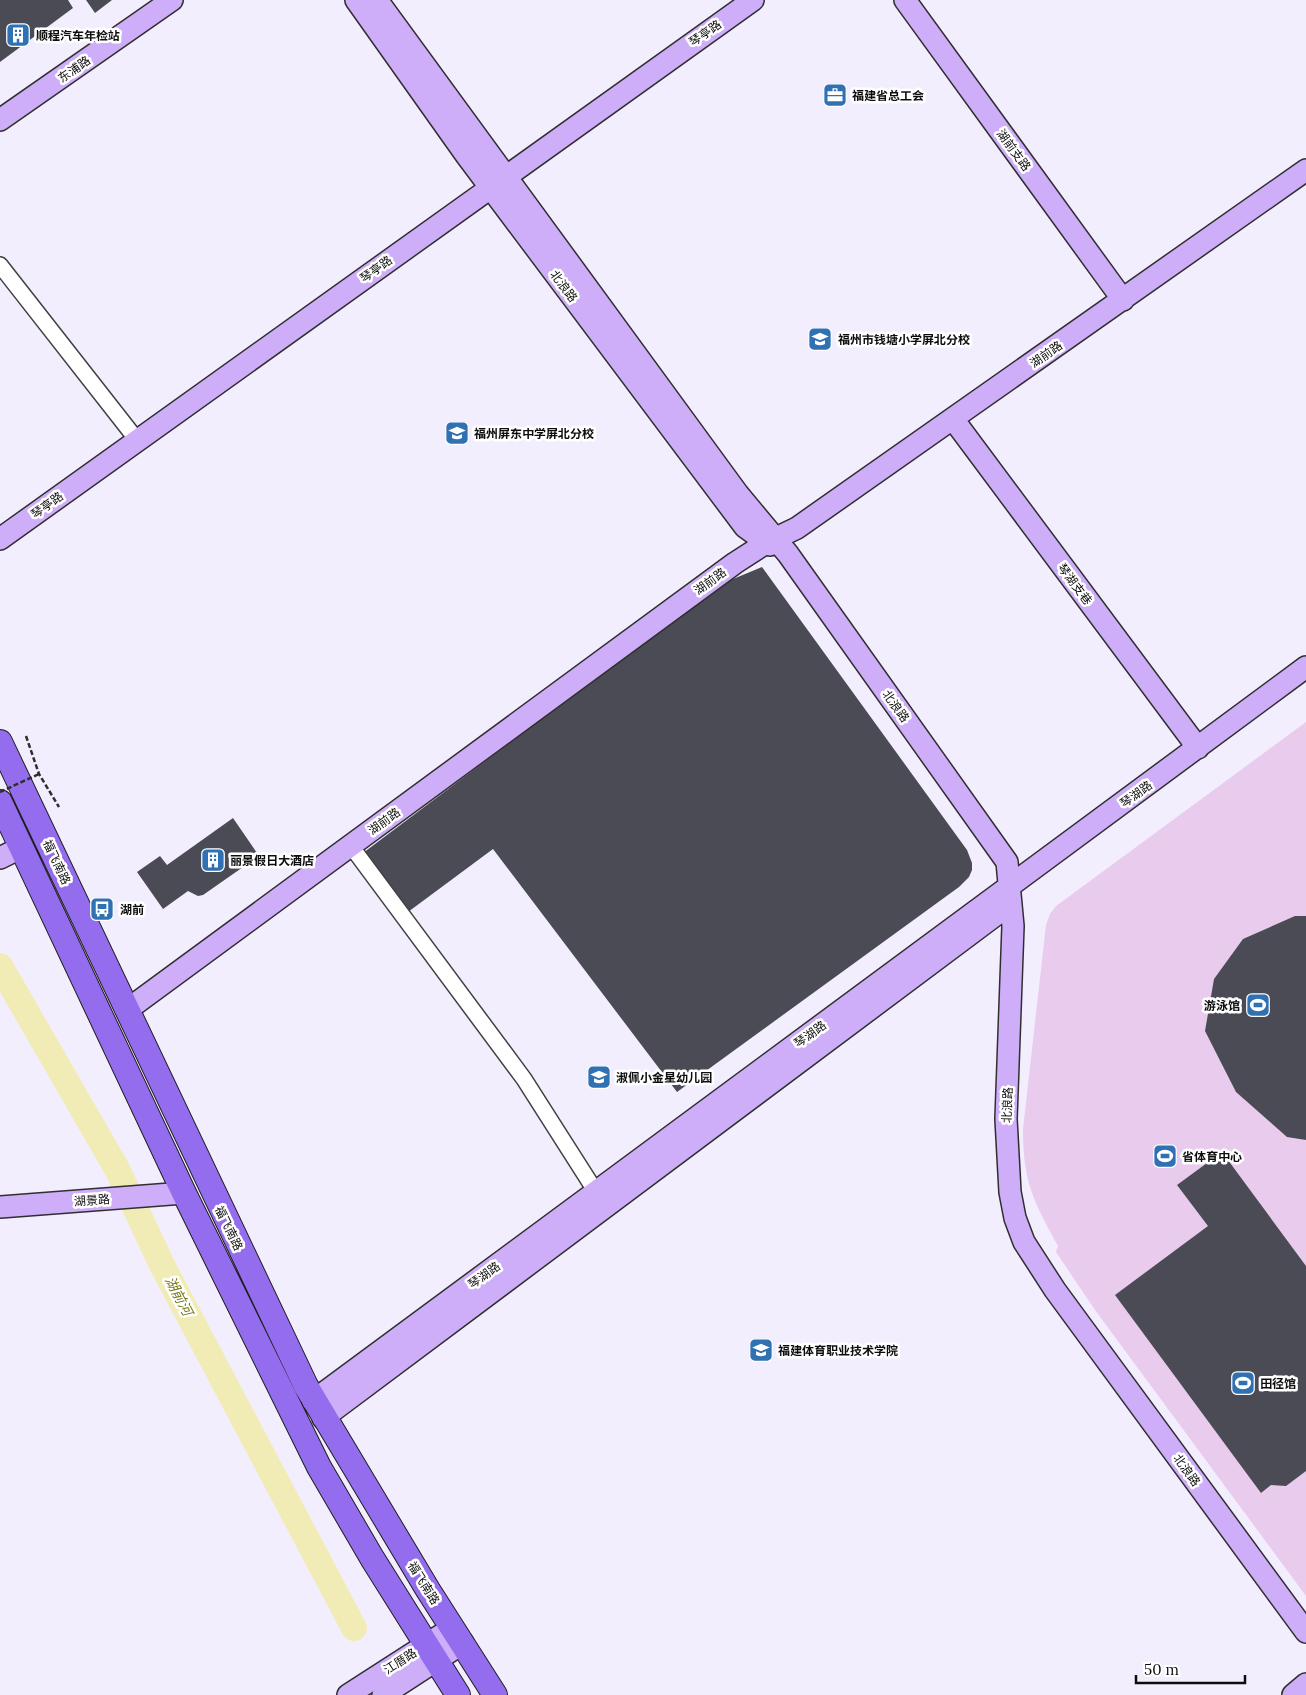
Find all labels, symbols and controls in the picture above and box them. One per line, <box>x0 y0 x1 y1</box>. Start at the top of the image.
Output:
street label: 琴亭路 <box>686 17 724 49</box>
building icon: 顺程汽车年检站 <box>5 22 31 48</box>
place label: 顺程汽车年检站 <box>36 28 120 43</box>
street label: 东浦路 <box>55 53 93 85</box>
office icon: 福建省总工会 <box>822 82 848 108</box>
place label: 福建省总工会 <box>852 88 924 103</box>
street label: 湖前支路 <box>994 126 1034 174</box>
street label: 琴亭路 <box>357 252 395 286</box>
street label: 北浪路 <box>547 267 581 305</box>
school or university icon: 福州市钱塘小学屏北分校 <box>807 326 833 352</box>
place label: 福州市钱塘小学屏北分校 <box>838 332 970 347</box>
street label: 湖前路 <box>1027 338 1065 370</box>
school or university icon: 福州屏东中学屏北分校 <box>444 420 470 446</box>
place label: 福州屏东中学屏北分校 <box>474 426 594 441</box>
street label: 琴亭路 <box>28 488 66 522</box>
street label: 琴湖支巷 <box>1055 560 1095 608</box>
street label: 湖前路 <box>691 564 729 598</box>
street label: 北浪路 <box>879 687 913 725</box>
street label: 琴湖路 <box>1117 777 1155 811</box>
street label: 湖前路 <box>365 804 403 838</box>
street label: 福飞南路 <box>40 837 74 887</box>
building icon: 丽景假日大酒店 <box>200 847 226 873</box>
place label: 丽景假日大酒店 <box>230 853 314 868</box>
bus stop icon: 湖前 <box>89 896 115 922</box>
place label: 湖前 <box>120 902 144 917</box>
sports icon: 游泳馆 <box>1245 992 1271 1018</box>
place label: 游泳馆 <box>1204 998 1240 1013</box>
street label: 琴湖路 <box>791 1017 829 1051</box>
school or university icon: 淑佩小金星幼儿园 <box>586 1064 612 1090</box>
place label: 淑佩小金星幼儿园 <box>616 1070 712 1085</box>
street label: 北浪路 <box>999 1087 1015 1123</box>
sports icon: 省体育中心 <box>1152 1143 1178 1169</box>
place label: 省体育中心 <box>1182 1149 1242 1164</box>
street label: 湖景路 <box>74 1191 110 1209</box>
street label: 福飞南路 <box>212 1203 246 1253</box>
street label: 琴湖路 <box>465 1258 503 1292</box>
water label: 湖前河 <box>161 1273 198 1321</box>
school or university icon: 福建体育职业技术学院 <box>748 1337 774 1363</box>
place label: 福建体育职业技术学院 <box>778 1343 898 1358</box>
sports icon: 田径馆 <box>1230 1370 1256 1396</box>
place label: 田径馆 <box>1260 1376 1296 1391</box>
street label: 北浪路 <box>1170 1451 1204 1489</box>
street label: 福飞南路 <box>405 1559 443 1607</box>
street label: 江厝路 <box>381 1645 419 1677</box>
scale bar <box>1136 1652 1245 1684</box>
text: 50 m <box>1144 1660 1179 1679</box>

